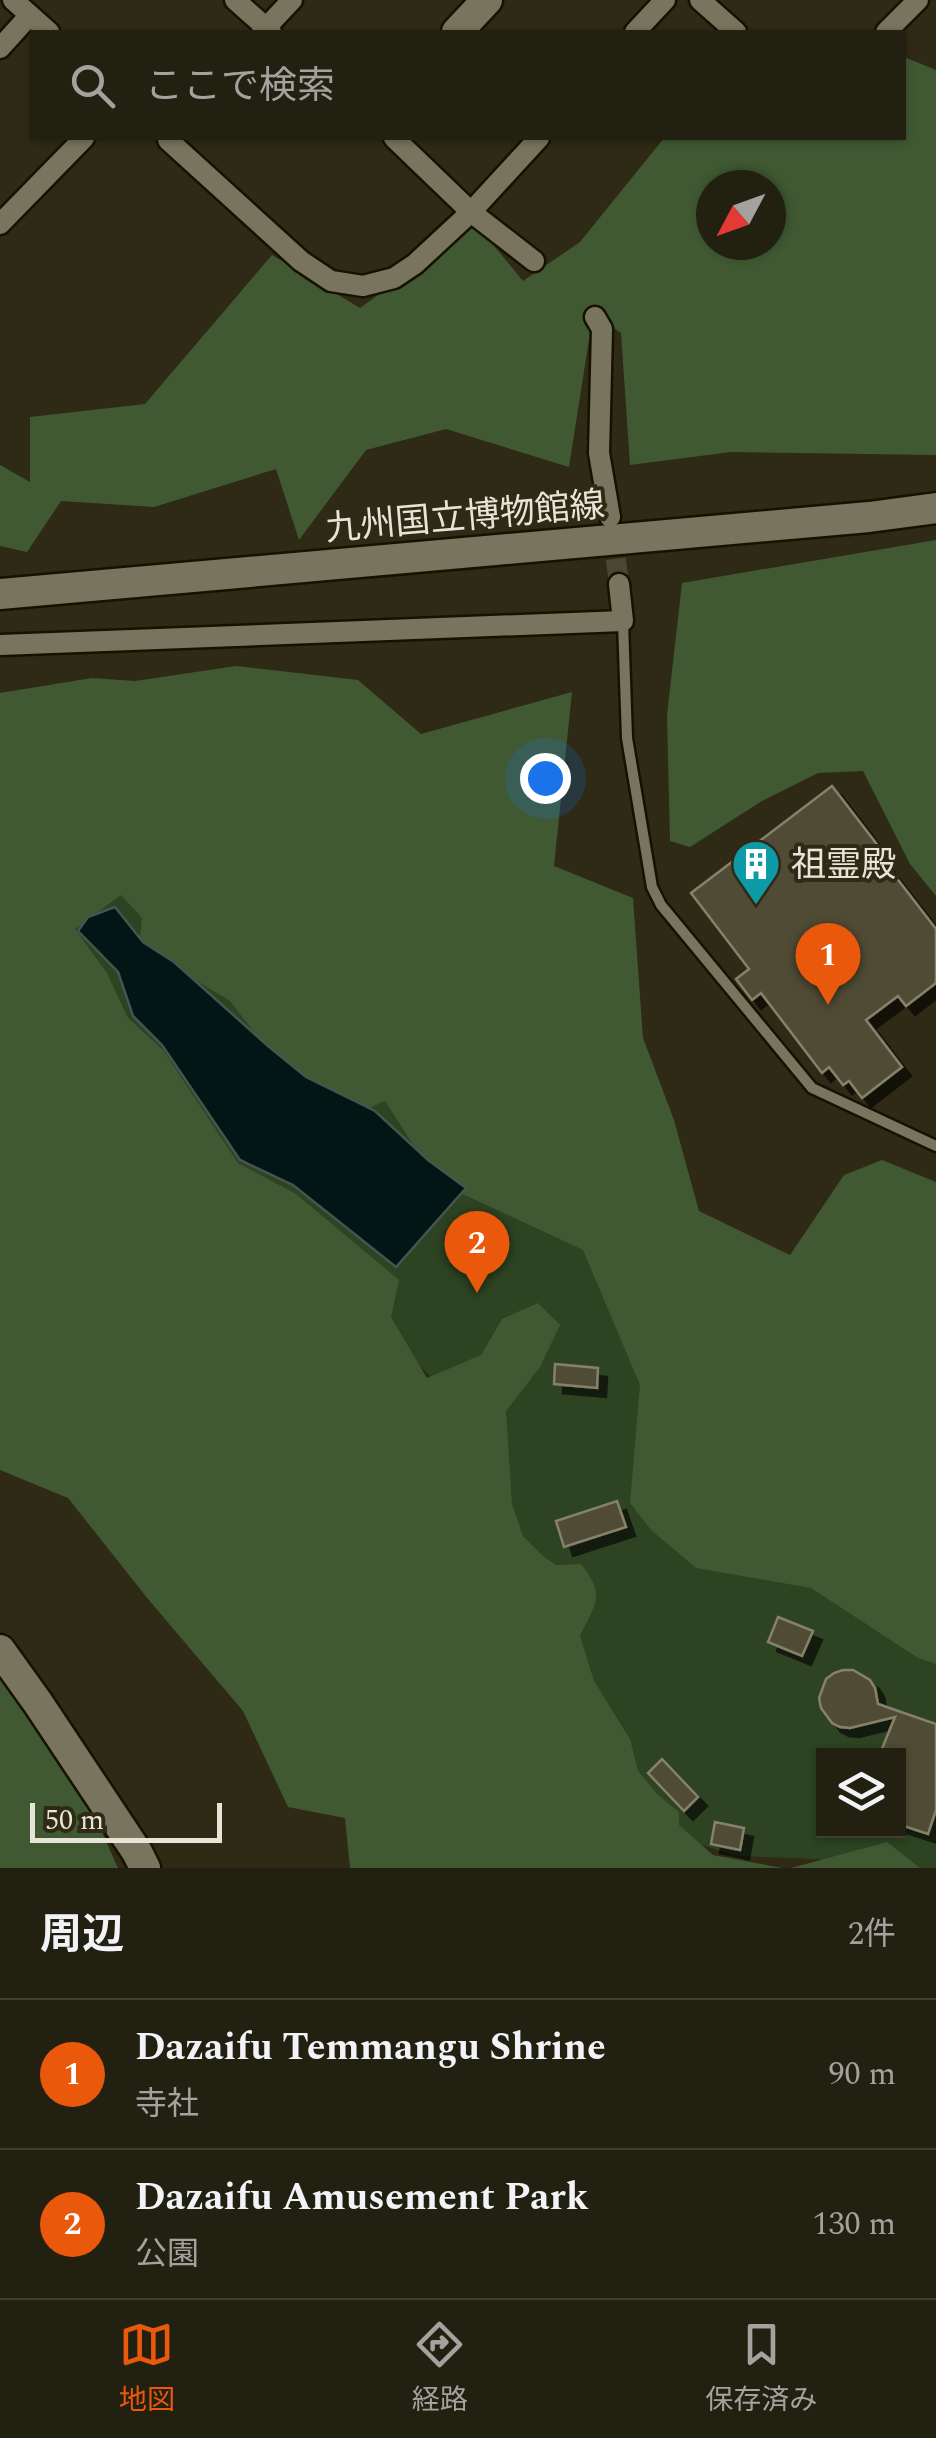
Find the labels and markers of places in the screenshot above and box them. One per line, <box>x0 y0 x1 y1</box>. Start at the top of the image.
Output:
building icon: 祖霊殿 <box>730 838 782 906</box>
place label: 祖霊殿 <box>791 839 896 892</box>
pin: 1 <box>796 922 860 1005</box>
pin: 2 <box>444 1210 510 1293</box>

